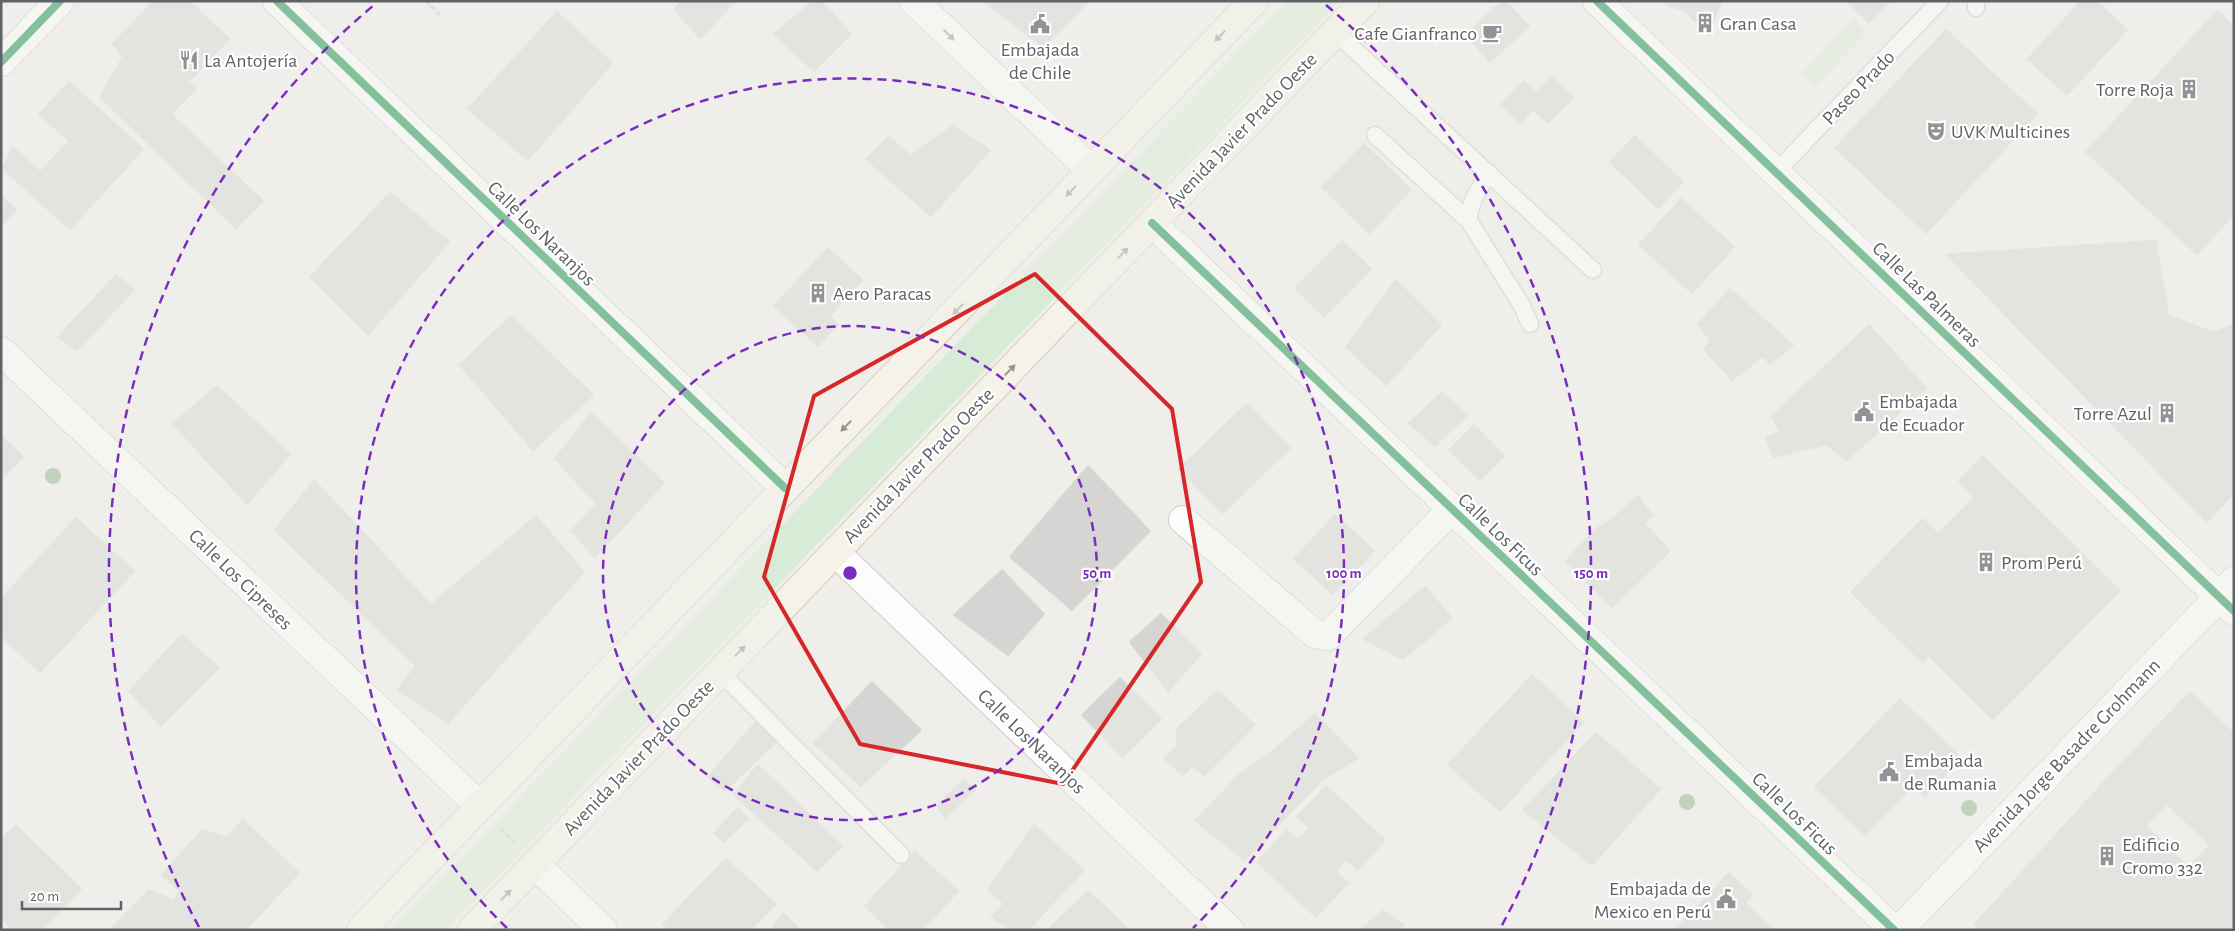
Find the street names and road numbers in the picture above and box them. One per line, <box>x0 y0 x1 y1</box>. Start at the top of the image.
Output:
street label: Paseo Prado <box>1819 47 1899 129</box>
street label: Avenida Javier Prado Oeste <box>1162 49 1321 212</box>
street label: Calle Los Naranjos <box>484 178 599 290</box>
street label: Calle Las Palmeras <box>1868 238 1984 351</box>
street label: Avenida Javier Prado Oeste <box>839 384 998 547</box>
street label: Calle Los Ficus <box>1454 490 1547 580</box>
street label: Calle Los Cipreses <box>185 525 296 634</box>
street label: Avenida Jorge Basadre Grohmann <box>1969 655 2164 856</box>
street label: Avenida Javier Prado Oeste <box>559 676 718 839</box>
street label: Calle Los Naranjos <box>974 686 1089 798</box>
street label: Calle Los Ficus <box>1748 769 1841 859</box>

